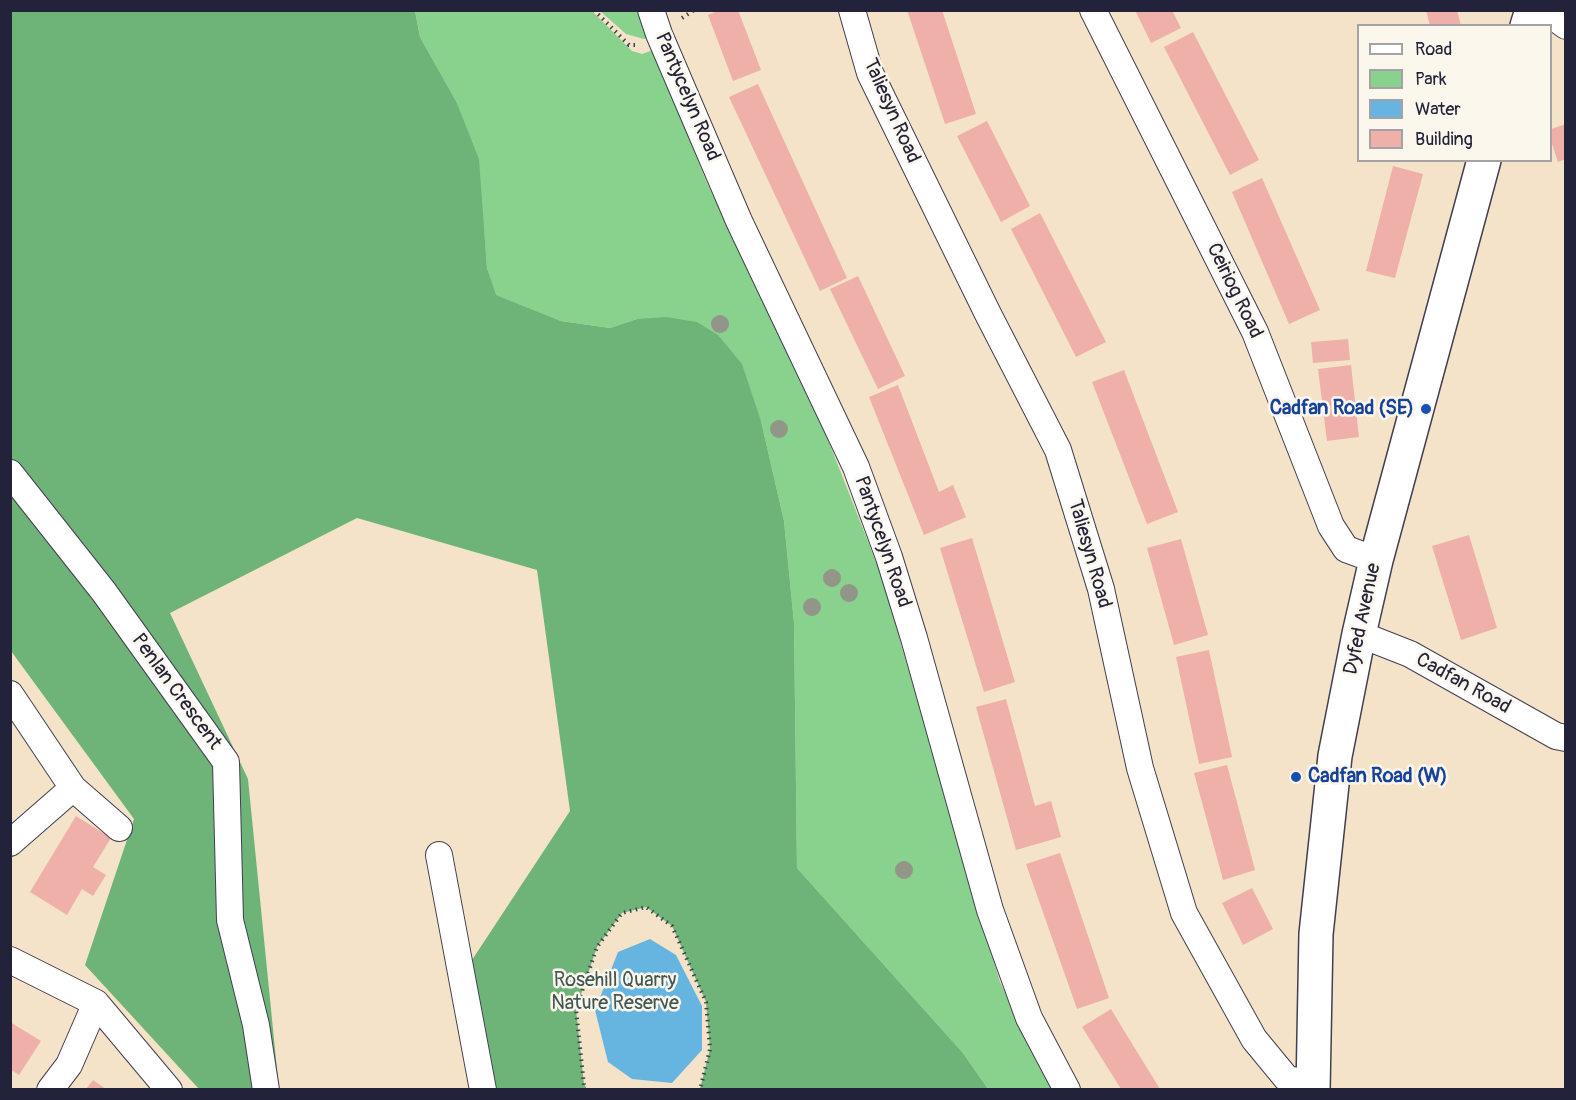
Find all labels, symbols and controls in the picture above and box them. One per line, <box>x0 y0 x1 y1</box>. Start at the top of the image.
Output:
legend <box>1357 24 1552 162</box>
street label: Pantycelyn Road <box>649 29 725 165</box>
text: Road <box>1415 38 1452 61</box>
street label: Taliesyn Road <box>857 55 925 167</box>
text: Park <box>1415 68 1447 91</box>
text: Water <box>1415 98 1461 121</box>
text: Building <box>1415 128 1473 151</box>
street label: Ceiriog Road <box>1201 239 1267 343</box>
place label: Cadfan Road (SE) <box>1270 397 1414 421</box>
marker: Cadfan Road (SE) <box>1419 402 1433 416</box>
street label: Pantycelyn Road <box>848 473 916 611</box>
street label: Taliesyn Road <box>1062 497 1116 611</box>
street label: Dyfed Avenue <box>1339 561 1387 677</box>
street label: Penlan Crescent <box>126 629 226 755</box>
street label: Cadfan Road <box>1411 648 1515 720</box>
place label: Cadfan Road (W) <box>1308 765 1447 789</box>
marker: Cadfan Road (W) <box>1289 770 1303 784</box>
park label: Rosehill Quarry Nature Reserve <box>551 969 679 1016</box>

